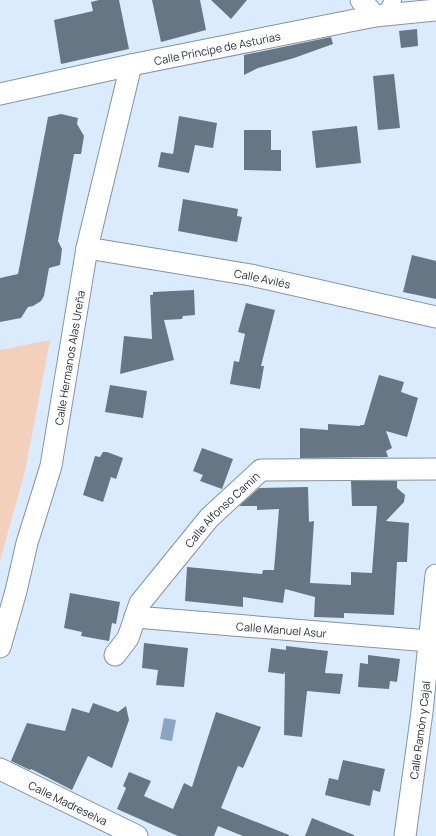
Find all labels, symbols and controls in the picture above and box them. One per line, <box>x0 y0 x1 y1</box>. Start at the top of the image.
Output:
street label: Calle Príncipe de Asturias <box>153 28 282 68</box>
street label: Calle Avilés <box>233 265 292 291</box>
street label: Calle Hermanos Alas Ureña <box>50 289 87 426</box>
street label: Calle Alfonso Camín <box>181 468 262 550</box>
street label: Calle Manuel Asur <box>236 618 327 640</box>
street label: Calle Ramón y Cajal <box>405 680 433 780</box>
street label: Calle Madreselva <box>26 777 110 828</box>

